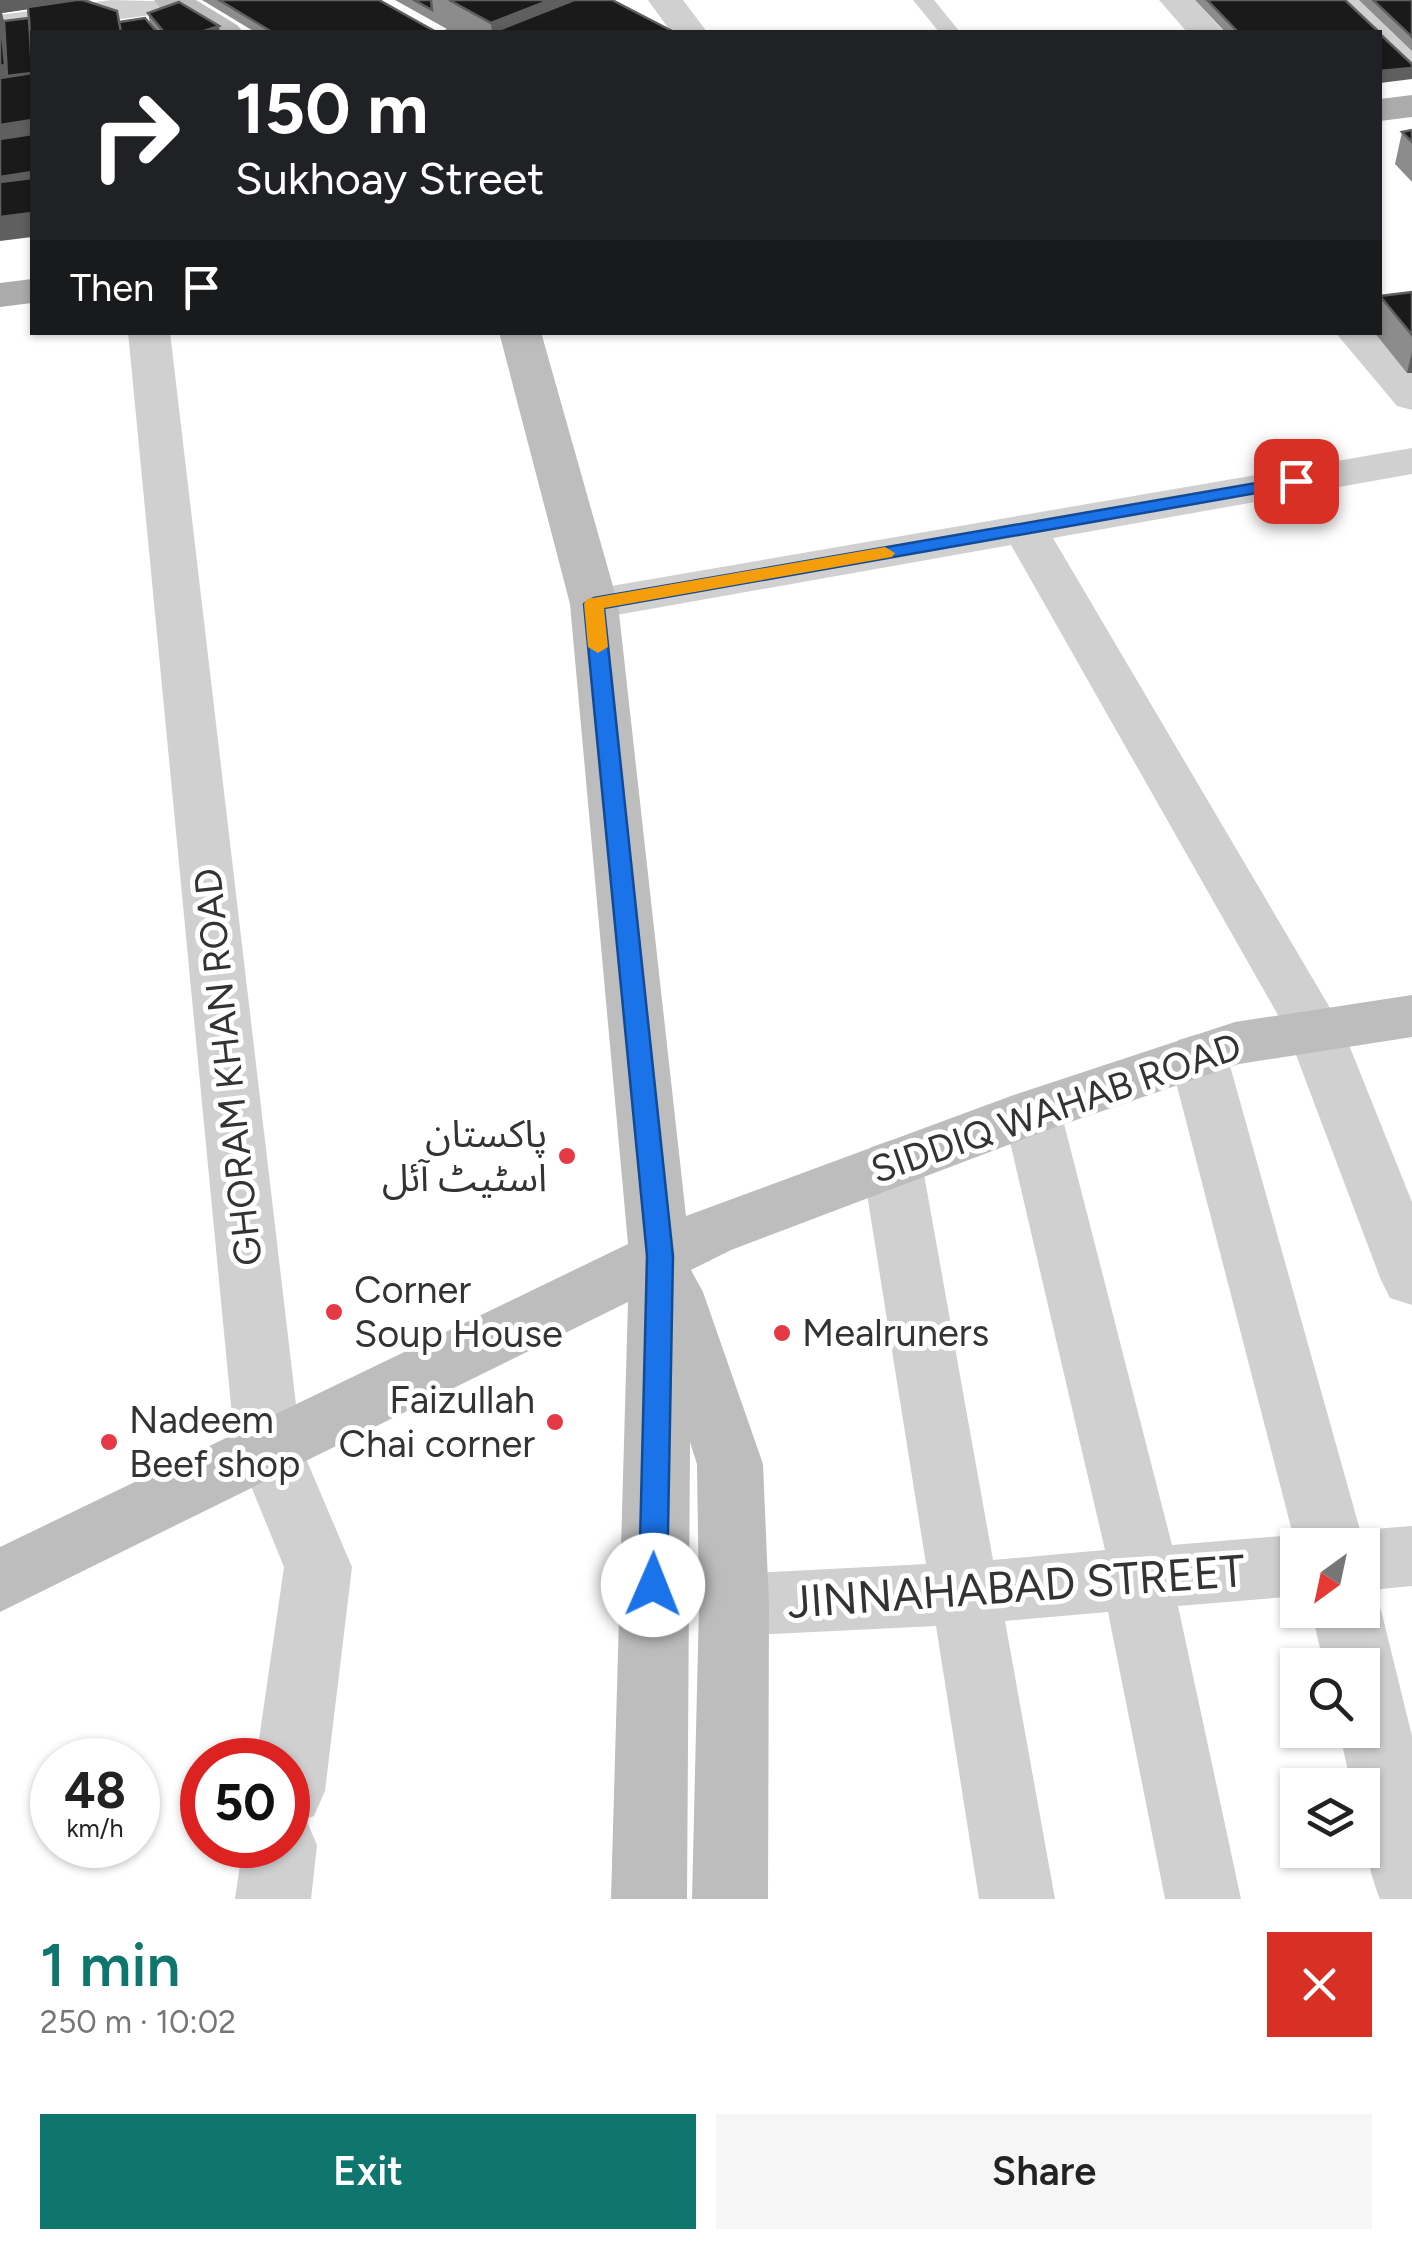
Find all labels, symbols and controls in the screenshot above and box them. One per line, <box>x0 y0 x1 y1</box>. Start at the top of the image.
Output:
text: 150 m <box>235 66 428 151</box>
icon: right <box>70 70 200 200</box>
text: Sukhoay Street <box>235 151 544 205</box>
icon: arrive <box>174 260 229 315</box>
text: Then <box>70 265 154 311</box>
pin <box>1254 439 1339 524</box>
icon: arrive <box>1269 454 1324 509</box>
street label: GHORAM KHAN ROAD <box>184 866 272 1268</box>
street label: SIDDIQ WAHAB ROAD <box>865 1023 1247 1193</box>
place label: پاکستان اسٹیٹ آئل <box>382 1111 547 1201</box>
marker: پاکستان اسٹیٹ آئل <box>556 1145 578 1167</box>
place label: Corner Soup House <box>354 1267 563 1357</box>
marker: Corner Soup House <box>323 1301 345 1323</box>
place label: Mealruners <box>802 1310 989 1356</box>
marker: Mealruners <box>771 1322 793 1344</box>
place label: Faizullah Chai corner <box>339 1377 535 1467</box>
place label: Nadeem Beef shop <box>129 1397 301 1487</box>
marker: Faizullah Chai corner <box>544 1411 566 1433</box>
marker: Nadeem Beef shop <box>98 1431 120 1453</box>
north arrow <box>1280 1528 1380 1628</box>
map controls <box>1280 1528 1380 1868</box>
position arrow <box>601 1533 705 1637</box>
street label: JINNAHABAD STREET <box>785 1543 1247 1629</box>
button: search <box>1280 1648 1380 1748</box>
speed limit sign: 50 <box>180 1738 310 1868</box>
text: 48 <box>64 1760 126 1821</box>
button: layers <box>1280 1768 1380 1868</box>
text: km/h <box>66 1813 124 1843</box>
text: 1 min <box>40 1929 180 2001</box>
button: close <box>1267 1932 1372 2037</box>
text: 250 m · 10:02 <box>40 2003 236 2041</box>
button: Exit <box>40 2114 696 2229</box>
button: Share <box>716 2114 1372 2229</box>

